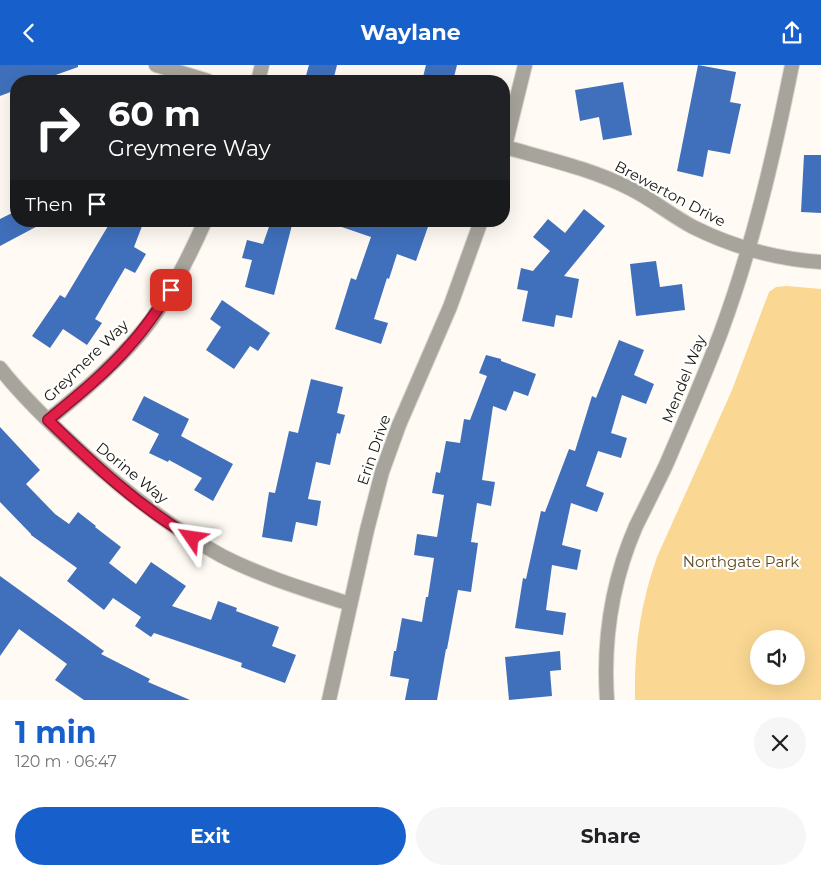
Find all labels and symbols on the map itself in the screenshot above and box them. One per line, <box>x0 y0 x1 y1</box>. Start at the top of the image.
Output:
street label: Brewerton Drive <box>612 156 729 231</box>
pin <box>150 269 192 311</box>
street label: Greymere Way <box>39 315 133 406</box>
street label: Mendel Way <box>657 331 710 426</box>
street label: Erin Drive <box>353 412 394 488</box>
street label: Dorine Way <box>92 438 173 508</box>
position arrow <box>165 511 217 563</box>
park label: Northgate Park <box>683 552 799 571</box>

